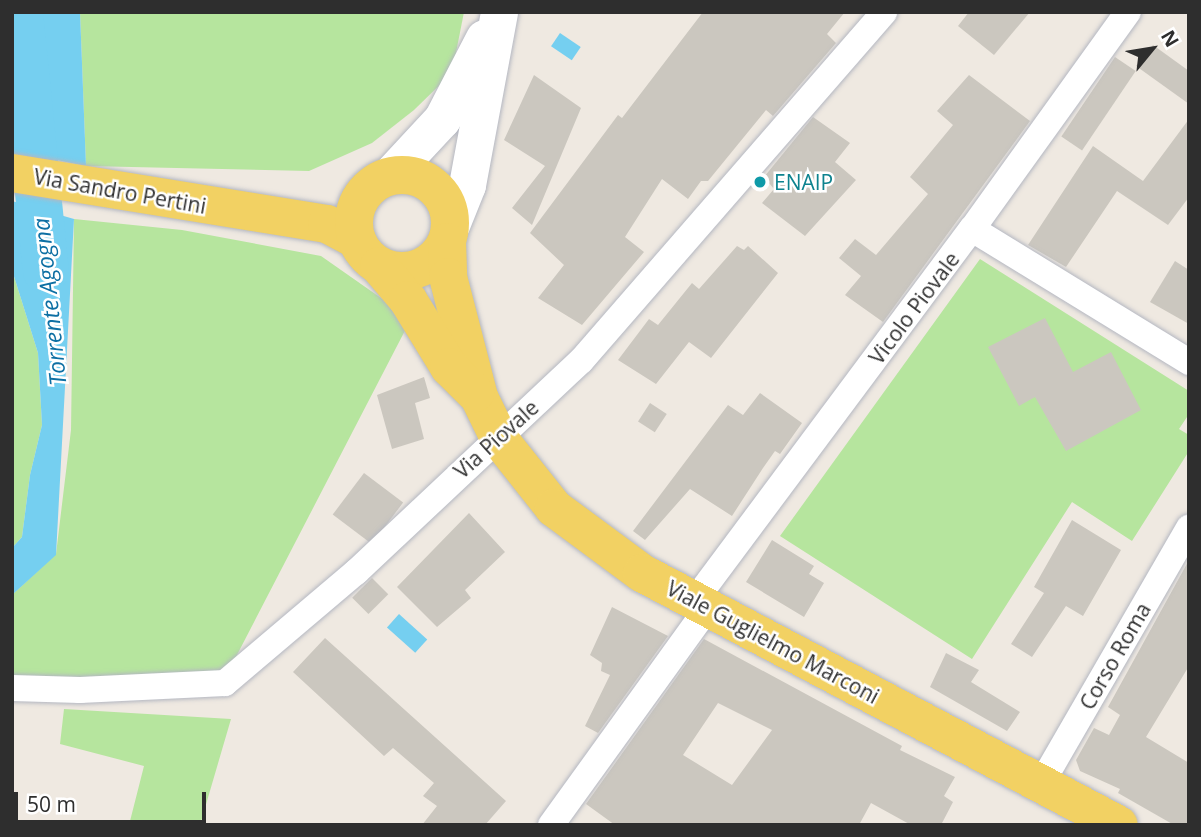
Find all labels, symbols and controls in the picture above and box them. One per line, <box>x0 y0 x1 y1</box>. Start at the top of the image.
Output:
north arrow <box>1117 14 1187 84</box>
text: N <box>1155 25 1185 52</box>
street label: Via Sandro Pertini <box>32 163 208 219</box>
place label: ENAIP <box>774 169 833 195</box>
marker: ENAIP <box>752 174 768 190</box>
water label: Torrente Agogna <box>26 217 72 387</box>
street label: Vicolo Piovale <box>864 247 964 369</box>
street label: Via Piovale <box>449 395 543 483</box>
street label: Viale Guglielmo Marconi <box>663 575 883 709</box>
street label: Corso Roma <box>1074 598 1156 714</box>
scale bar <box>18 778 210 822</box>
text: 50 m <box>27 790 76 818</box>

